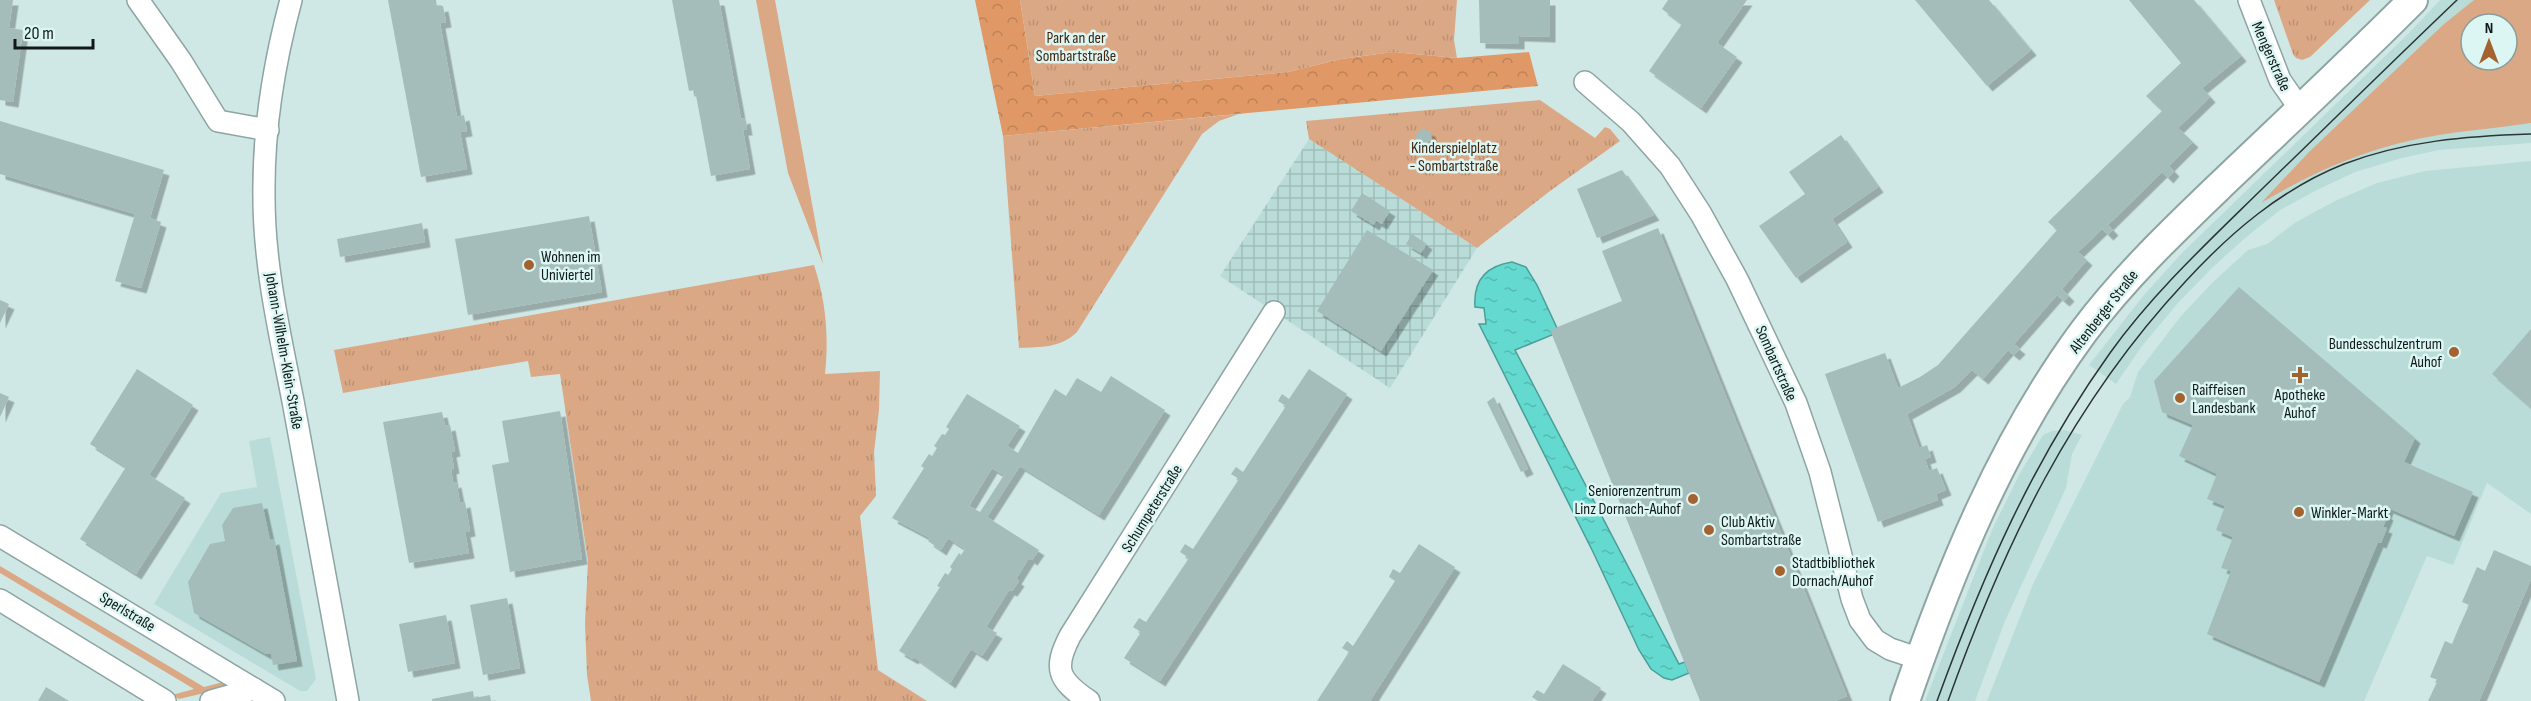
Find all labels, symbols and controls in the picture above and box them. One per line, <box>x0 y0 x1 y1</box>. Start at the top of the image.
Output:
scale bar <box>15 12 93 50</box>
north arrow <box>2459 12 2519 72</box>
street label: Mengerstraße <box>2247 19 2294 94</box>
text: N <box>2485 19 2493 38</box>
text: 20 m <box>24 23 54 44</box>
park label: Park an der Sombartstraße <box>1036 29 1116 66</box>
park label: Kinderspielplatz - Sombartstraße <box>1410 139 1498 176</box>
place label: Wohnen im Univiertel <box>541 248 601 285</box>
marker: Wohnen im Univiertel <box>522 258 536 272</box>
street label: Altenberger Straße <box>2065 266 2143 358</box>
street label: Johann-Wilhelm-Klein-Straße <box>260 271 307 431</box>
street label: Sombartstraße <box>1751 323 1801 404</box>
place label: Bundesschulzentrum Auhof <box>2329 335 2442 372</box>
marker: Bundesschulzentrum Auhof <box>2447 345 2461 359</box>
marker: Apotheke Auhof <box>2293 368 2307 382</box>
place label: Raiffeisen Landesbank <box>2192 381 2256 418</box>
place label: Apotheke Auhof <box>2274 386 2325 423</box>
marker: Raiffeisen Landesbank <box>2173 391 2187 405</box>
street label: Schumpeterstraße <box>1118 461 1187 556</box>
place label: Seniorenzentrum Linz Dornach-Auhof <box>1574 482 1681 519</box>
marker: Seniorenzentrum Linz Dornach-Auhof <box>1686 492 1700 506</box>
place label: Winkler-Markt <box>2311 504 2389 523</box>
marker: Winkler-Markt <box>2292 505 2306 519</box>
place label: Club Aktiv Sombartstraße <box>1721 513 1801 550</box>
marker: Club Aktiv Sombartstraße <box>1702 523 1716 537</box>
place label: Stadtbibliothek Dornach/Auhof <box>1792 554 1875 591</box>
marker: Stadtbibliothek Dornach/Auhof <box>1773 564 1787 578</box>
street label: Sperlstraße <box>96 588 159 636</box>

